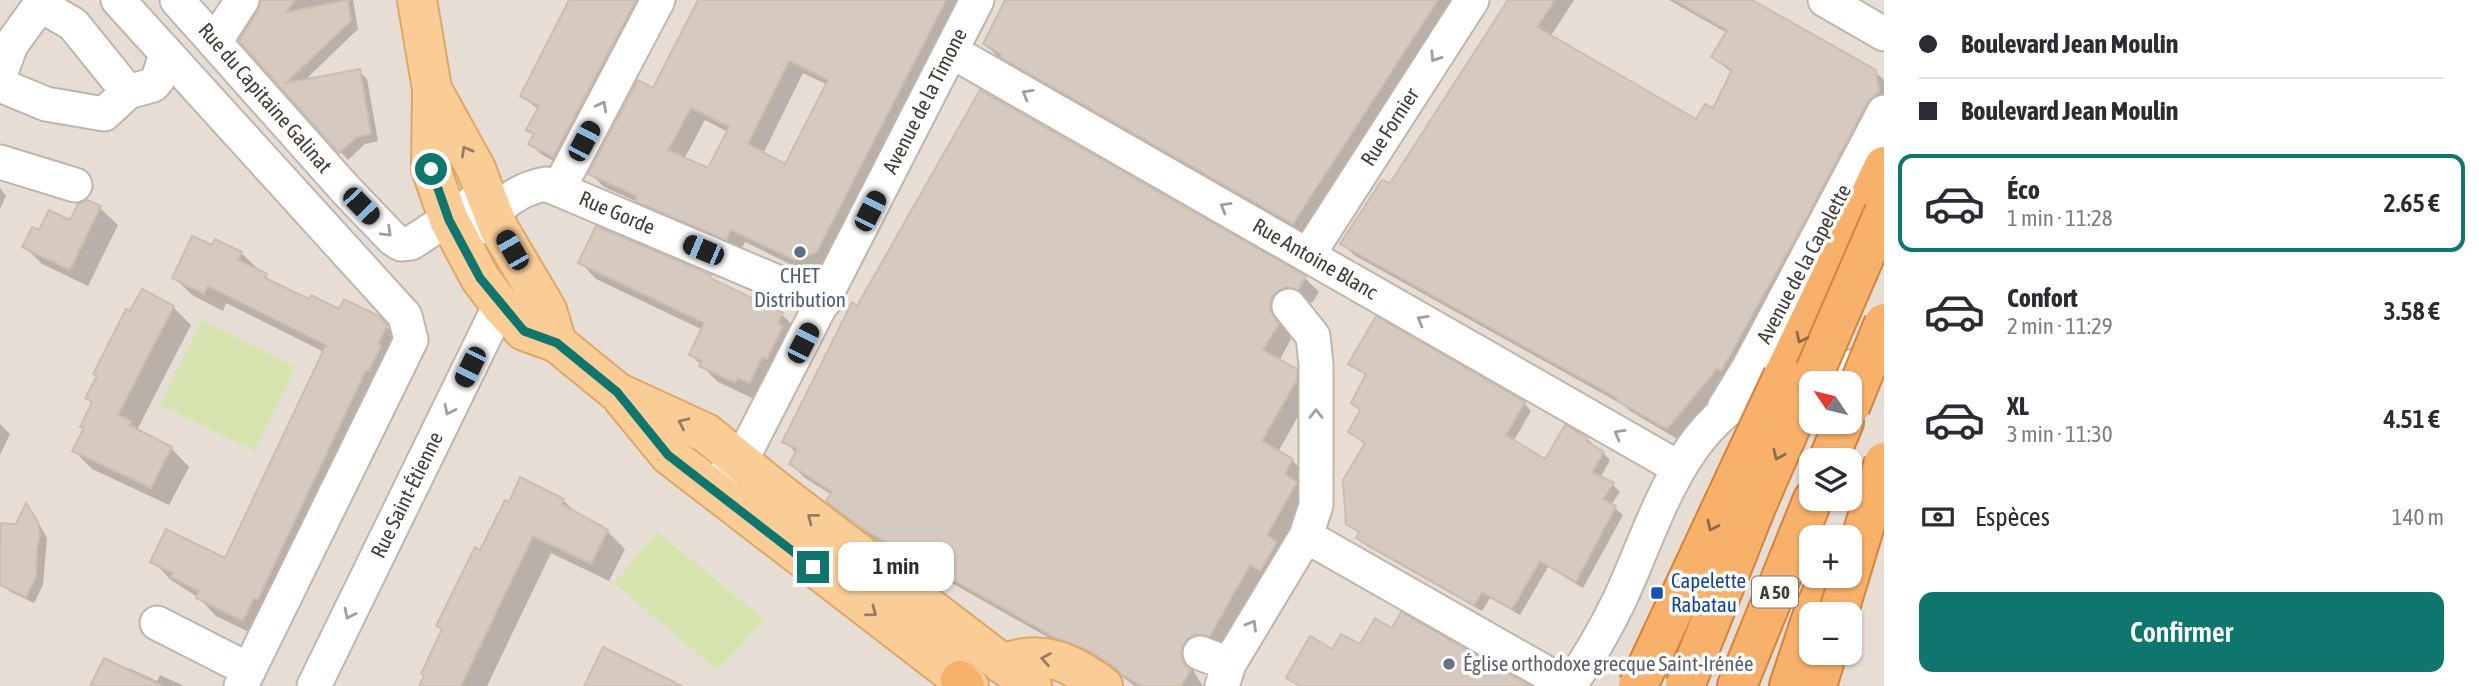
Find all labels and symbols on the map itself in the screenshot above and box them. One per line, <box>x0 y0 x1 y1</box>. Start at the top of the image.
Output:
street label: Rue du Capitaine Galinat <box>194 18 337 177</box>
street label: Avenue de la Timone <box>877 24 971 177</box>
one-way arrow <box>1430 50 1443 63</box>
street label: Rue Fornier <box>1355 82 1424 170</box>
one-way arrow <box>1022 89 1035 102</box>
one-way arrow <box>594 101 607 113</box>
car <box>565 118 604 164</box>
one-way arrow <box>461 146 475 159</box>
route start <box>415 153 447 185</box>
street label: Avenue de la Capelette <box>1751 180 1855 347</box>
car <box>339 184 384 228</box>
street label: Rue Gorde <box>576 185 659 239</box>
car <box>852 188 889 234</box>
one-way arrow <box>1220 202 1232 215</box>
street label: Rue Antoine Blanc <box>1249 213 1382 304</box>
one-way arrow <box>379 224 392 237</box>
car <box>493 227 532 273</box>
car <box>680 232 727 268</box>
marker: CHET Distribution <box>792 244 808 260</box>
place label: CHET Distribution <box>754 263 846 311</box>
one-way arrow <box>1417 315 1430 328</box>
car <box>785 320 822 366</box>
one-way arrow <box>1796 331 1810 343</box>
car <box>452 344 489 390</box>
north arrow <box>1799 371 1862 434</box>
one-way arrow <box>443 403 457 415</box>
one-way arrow <box>1308 409 1324 419</box>
one-way arrow <box>678 417 690 431</box>
street label: Rue Saint-Étienne <box>365 428 447 561</box>
one-way arrow <box>1614 429 1627 442</box>
one-way arrow <box>1772 447 1786 460</box>
one-way arrow <box>807 513 820 526</box>
one-way arrow <box>1706 519 1720 531</box>
callout: 1 min <box>838 542 953 592</box>
route end <box>797 551 829 583</box>
place label: Capelette Rabatau <box>1671 568 1746 616</box>
road number: A 50 <box>1752 576 1798 608</box>
marker: Capelette Rabatau <box>1649 585 1665 601</box>
one-way arrow <box>864 604 877 617</box>
one-way arrow <box>343 607 357 619</box>
one-way arrow <box>1244 620 1257 633</box>
place label: Église orthodoxe grecque Saint-Irénée <box>1463 651 1754 675</box>
one-way arrow <box>1040 652 1052 667</box>
marker: Église orthodoxe grecque Saint-Irénée <box>1441 656 1457 672</box>

